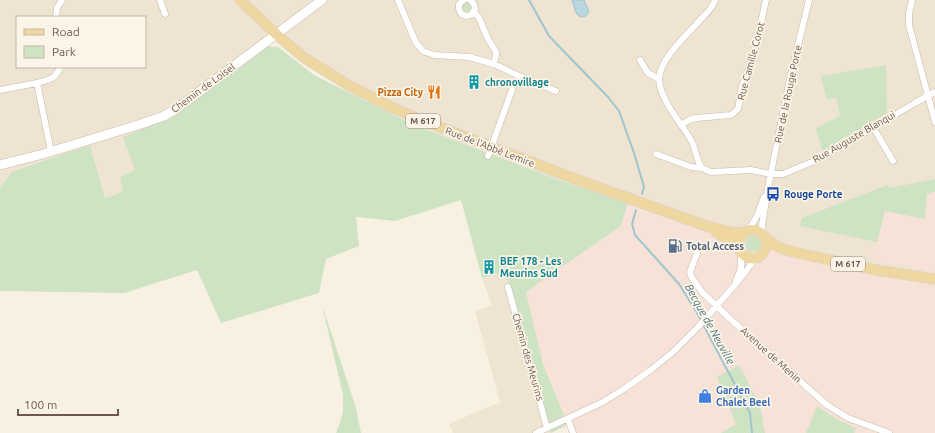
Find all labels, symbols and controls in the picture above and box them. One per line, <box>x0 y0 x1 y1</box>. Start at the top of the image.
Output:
legend <box>16 16 146 68</box>
street label: Rue Camille Corot <box>735 21 767 101</box>
text: Road <box>52 25 80 38</box>
street label: Rue de la Rouge Porte <box>772 44 804 144</box>
text: Park <box>52 45 76 58</box>
street label: Chemin de Loisel <box>169 61 237 115</box>
building icon: chronovillage <box>466 74 482 90</box>
place label: chronovillage <box>485 77 549 88</box>
restaurant icon: Pizza City <box>426 84 442 100</box>
place label: Pizza City <box>378 87 424 98</box>
street label: Rue Auguste Blanqui <box>811 109 897 165</box>
road number: M 617 <box>406 114 440 128</box>
street label: Rue de l'Abbé Lemire <box>444 125 536 169</box>
bus stop icon: Rouge Porte <box>765 186 781 202</box>
place label: Rouge Porte <box>784 189 843 200</box>
fuel station icon: Total Access <box>667 238 683 254</box>
place label: Total Access <box>686 241 744 252</box>
place label: BEF 178 - Les Meurins Sud <box>500 256 562 279</box>
road number: M 617 <box>831 257 865 271</box>
building icon: BEF 178 - Les Meurins Sud <box>481 259 497 275</box>
water label: Becque de Neuville <box>683 282 737 367</box>
street label: Chemin des Meurins <box>510 312 546 402</box>
street label: Avenue de Menin <box>738 325 804 385</box>
place label: Garden Chalet Beel <box>716 385 770 408</box>
shop icon: Garden Chalet Beel <box>697 388 713 404</box>
scale bar <box>18 391 118 417</box>
text: 100 m <box>24 398 57 411</box>

